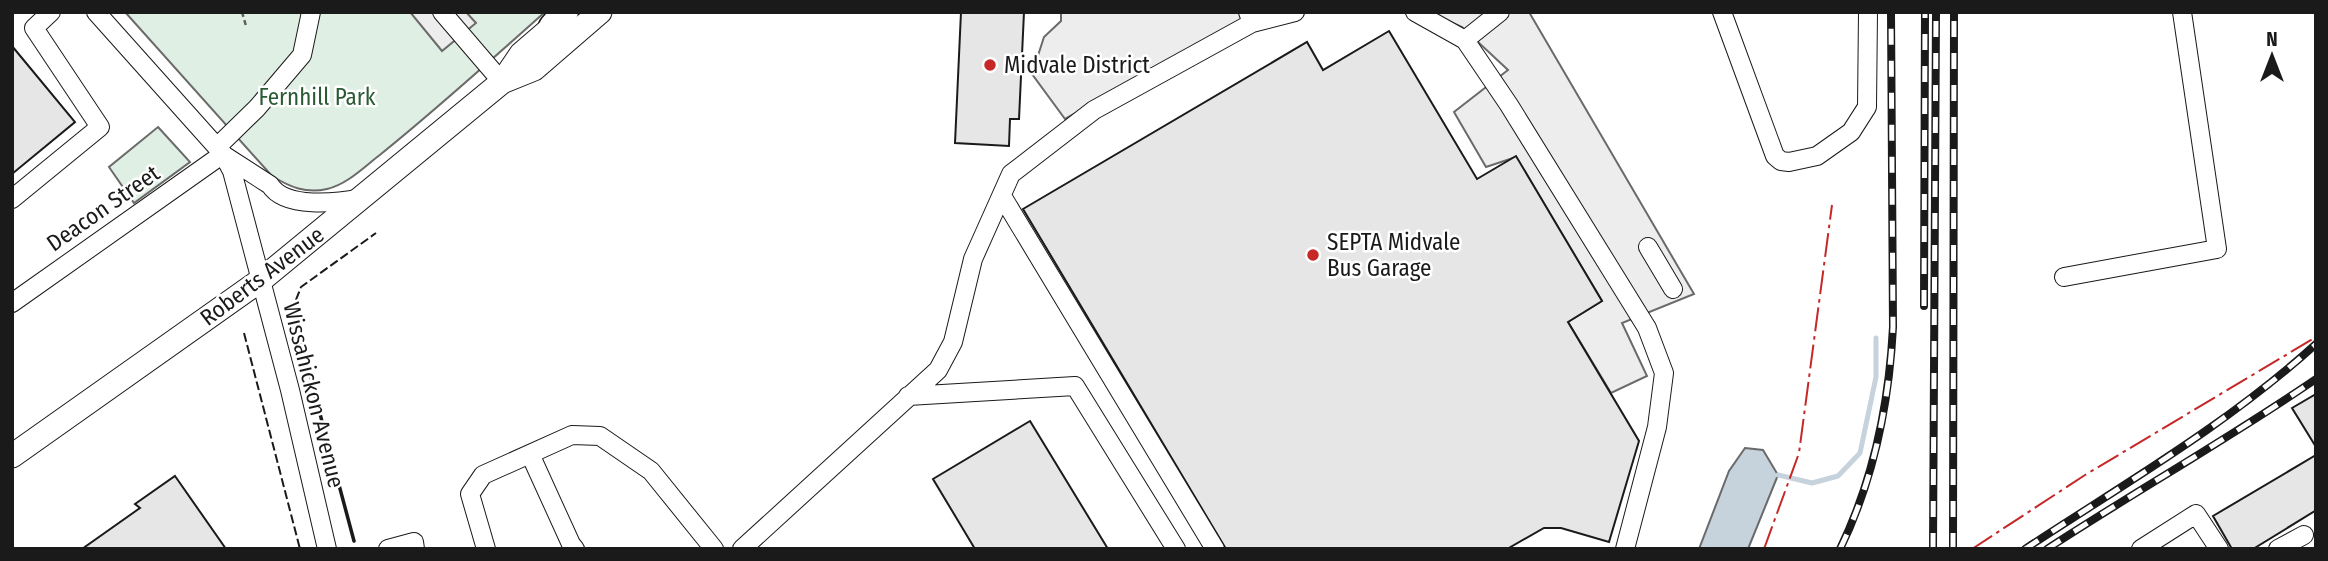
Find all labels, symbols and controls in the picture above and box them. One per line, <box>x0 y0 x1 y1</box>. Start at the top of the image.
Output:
north arrow <box>2237 21 2307 91</box>
text: N <box>2266 28 2278 51</box>
place label: Midvale District <box>1004 51 1150 79</box>
marker: Midvale District <box>982 57 998 73</box>
park label: Fernhill Park <box>258 83 376 111</box>
street label: Deacon Street <box>41 159 165 257</box>
street label: Roberts Avenue <box>195 220 329 332</box>
place label: SEPTA Midvale Bus Garage <box>1327 228 1460 282</box>
marker: SEPTA Midvale Bus Garage <box>1305 247 1321 263</box>
street label: Wissahickon Avenue <box>277 299 351 491</box>

